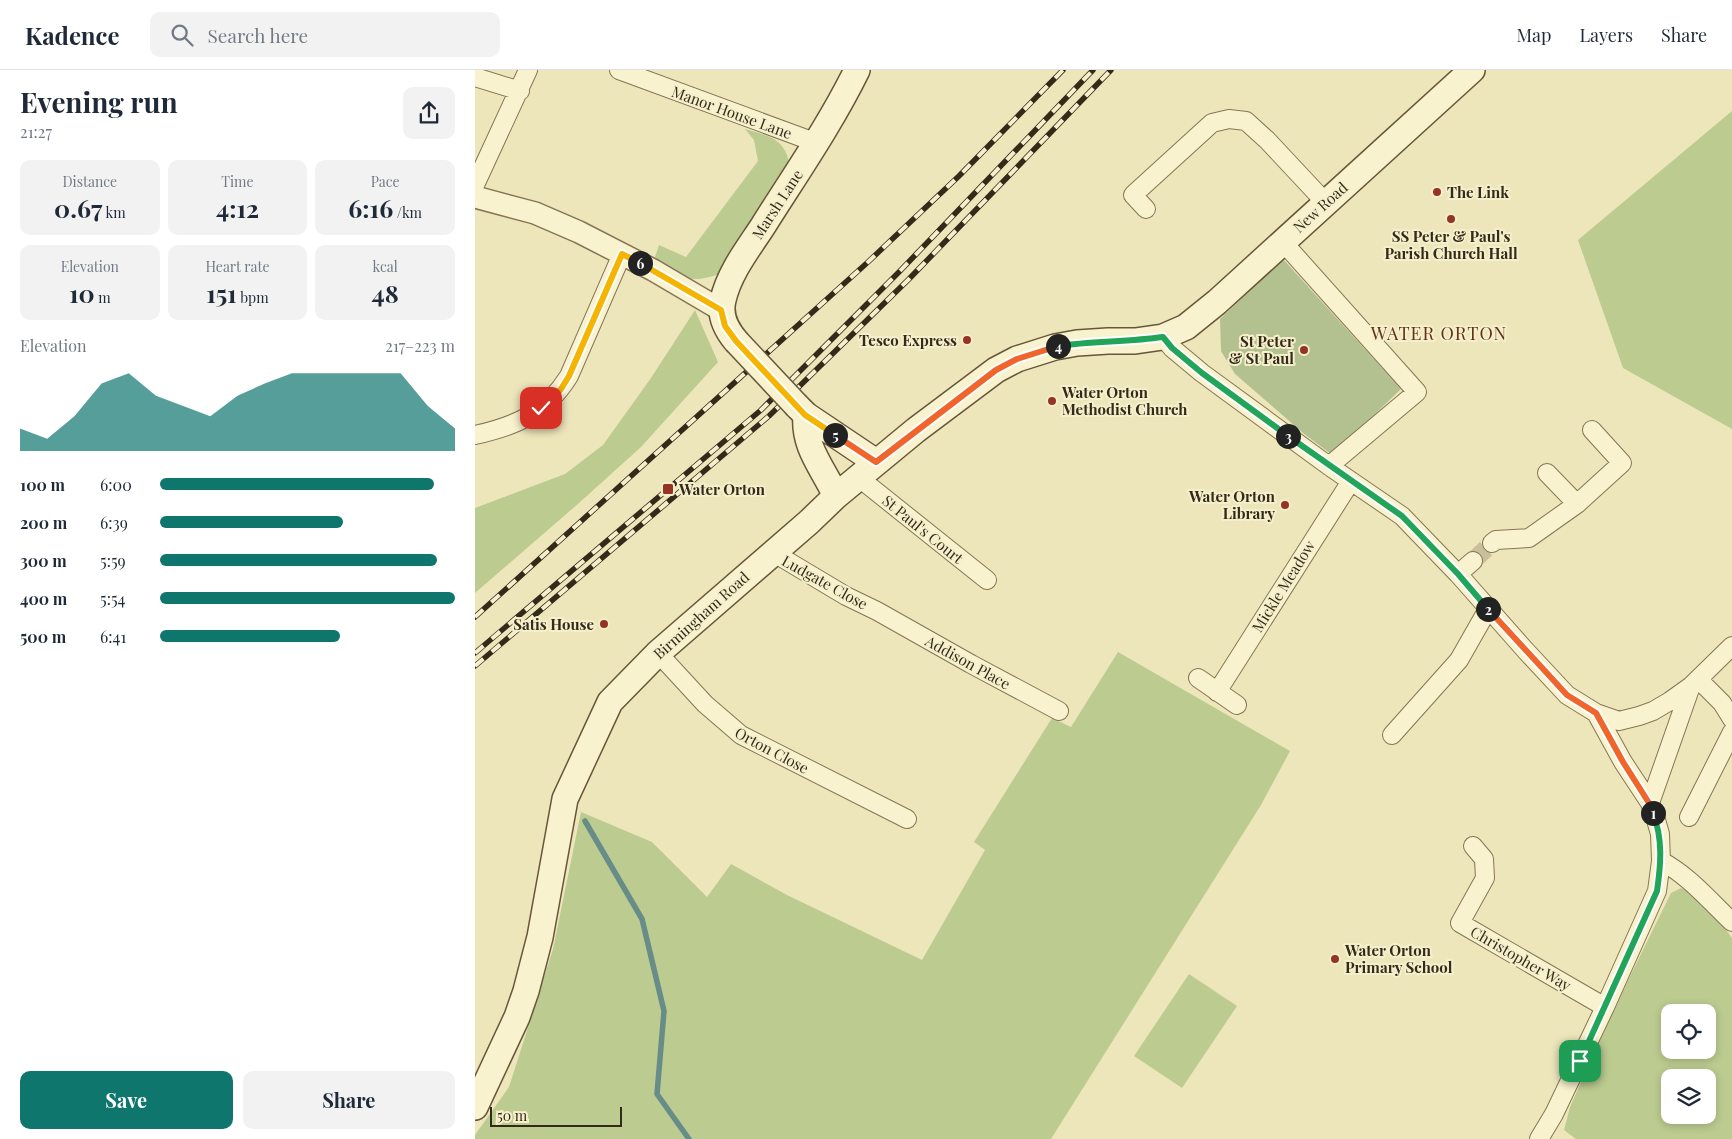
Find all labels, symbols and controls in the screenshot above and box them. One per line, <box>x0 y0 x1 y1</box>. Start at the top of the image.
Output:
search box <box>150 12 500 57</box>
text: Kadence <box>25 19 120 51</box>
icon: search <box>168 21 196 49</box>
text: Search here <box>208 22 308 48</box>
text: Map <box>1516 23 1551 47</box>
text: Layers <box>1579 23 1633 47</box>
text: Share <box>1661 23 1707 47</box>
street label: Manor House Lane <box>669 81 795 143</box>
text: Evening run <box>20 83 178 120</box>
button: share <box>403 87 455 139</box>
text: 21:27 <box>20 121 52 142</box>
street label: Marsh Lane <box>747 165 807 243</box>
text: Distance <box>63 172 117 191</box>
text: Time <box>221 172 254 191</box>
text: Pace <box>371 172 400 191</box>
street label: New Road <box>1288 177 1352 237</box>
place label: The Link <box>1447 182 1509 202</box>
marker: The Link <box>1431 186 1443 198</box>
text: 0.67 <box>54 191 102 224</box>
text: 4:12 <box>216 191 259 224</box>
text: 6:16 <box>348 191 393 224</box>
text: km <box>102 203 126 222</box>
text: /km <box>393 203 422 222</box>
marker: SS Peter & Paul's Parish Church Hall <box>1445 213 1457 225</box>
place label: SS Peter & Paul's Parish Church Hall <box>1384 226 1518 263</box>
pin: 6 <box>627 250 653 276</box>
text: 6 <box>637 254 644 273</box>
text: Elevation <box>61 257 119 276</box>
text: Heart rate <box>205 257 270 276</box>
text: kcal <box>373 257 398 276</box>
text: 10 <box>69 276 95 309</box>
text: 151 <box>206 276 237 309</box>
text: 48 <box>372 276 399 309</box>
text: m <box>95 288 111 307</box>
text: bpm <box>237 288 269 307</box>
district label: WATER ORTON <box>1370 321 1507 345</box>
place label: Tesco Express <box>859 330 957 350</box>
place label: St Peter & St Paul <box>1229 331 1294 368</box>
marker: Tesco Express <box>961 334 973 346</box>
pin: 4 <box>1045 334 1071 358</box>
text: Elevation <box>20 335 87 356</box>
text: 217–223 m <box>385 335 455 356</box>
text: 4 <box>1055 337 1062 356</box>
marker: St Peter & St Paul <box>1298 344 1310 356</box>
place label: Water Orton Methodist Church <box>1061 382 1188 419</box>
pin <box>520 387 562 429</box>
icon: check <box>527 394 555 422</box>
marker: Water Orton Methodist Church <box>1046 395 1058 407</box>
pin: 5 <box>823 422 847 448</box>
pin: 3 <box>1275 424 1301 448</box>
text: 5 <box>832 426 839 445</box>
text: 3 <box>1285 427 1292 446</box>
text: 100 m <box>20 474 65 495</box>
text: 6:00 <box>100 474 132 495</box>
place label: Water Orton <box>678 479 766 499</box>
marker: Water Orton <box>661 482 675 496</box>
place label: Water Orton Library <box>1188 486 1276 523</box>
street label: St Paul's Court <box>878 490 968 568</box>
marker: Water Orton Library <box>1279 499 1291 511</box>
text: 200 m <box>20 512 67 533</box>
text: 6:39 <box>100 512 128 533</box>
street label: Mickle Meadow <box>1247 536 1319 636</box>
text: 300 m <box>20 550 67 571</box>
text: 5:59 <box>100 550 126 571</box>
street label: Ludgate Close <box>779 550 871 614</box>
street label: Birmingham Road <box>649 566 753 663</box>
text: 400 m <box>20 588 67 609</box>
text: 5:54 <box>100 588 125 609</box>
pin: 2 <box>1475 596 1501 622</box>
text: 2 <box>1485 600 1492 619</box>
place label: Satis House <box>513 614 594 634</box>
marker: Satis House <box>598 618 610 630</box>
text: 500 m <box>20 626 66 647</box>
text: 6:41 <box>100 626 126 647</box>
street label: Addison Place <box>921 630 1014 694</box>
street label: Orton Close <box>732 722 812 778</box>
pin: 1 <box>1641 800 1665 826</box>
text: 1 <box>1651 804 1656 823</box>
street label: Christopher Way <box>1467 921 1575 995</box>
place label: Water Orton Primary School <box>1344 940 1453 977</box>
marker: Water Orton Primary School <box>1329 953 1341 965</box>
map controls <box>1661 1004 1716 1124</box>
button: locate <box>1661 1004 1716 1059</box>
pin <box>1559 1040 1601 1082</box>
icon: arrive <box>1566 1047 1594 1075</box>
button: layers <box>1661 1069 1716 1124</box>
button: Save <box>20 1071 233 1129</box>
button: Share <box>243 1071 455 1129</box>
scale bar <box>490 1104 623 1127</box>
text: 50 m <box>497 1106 527 1125</box>

